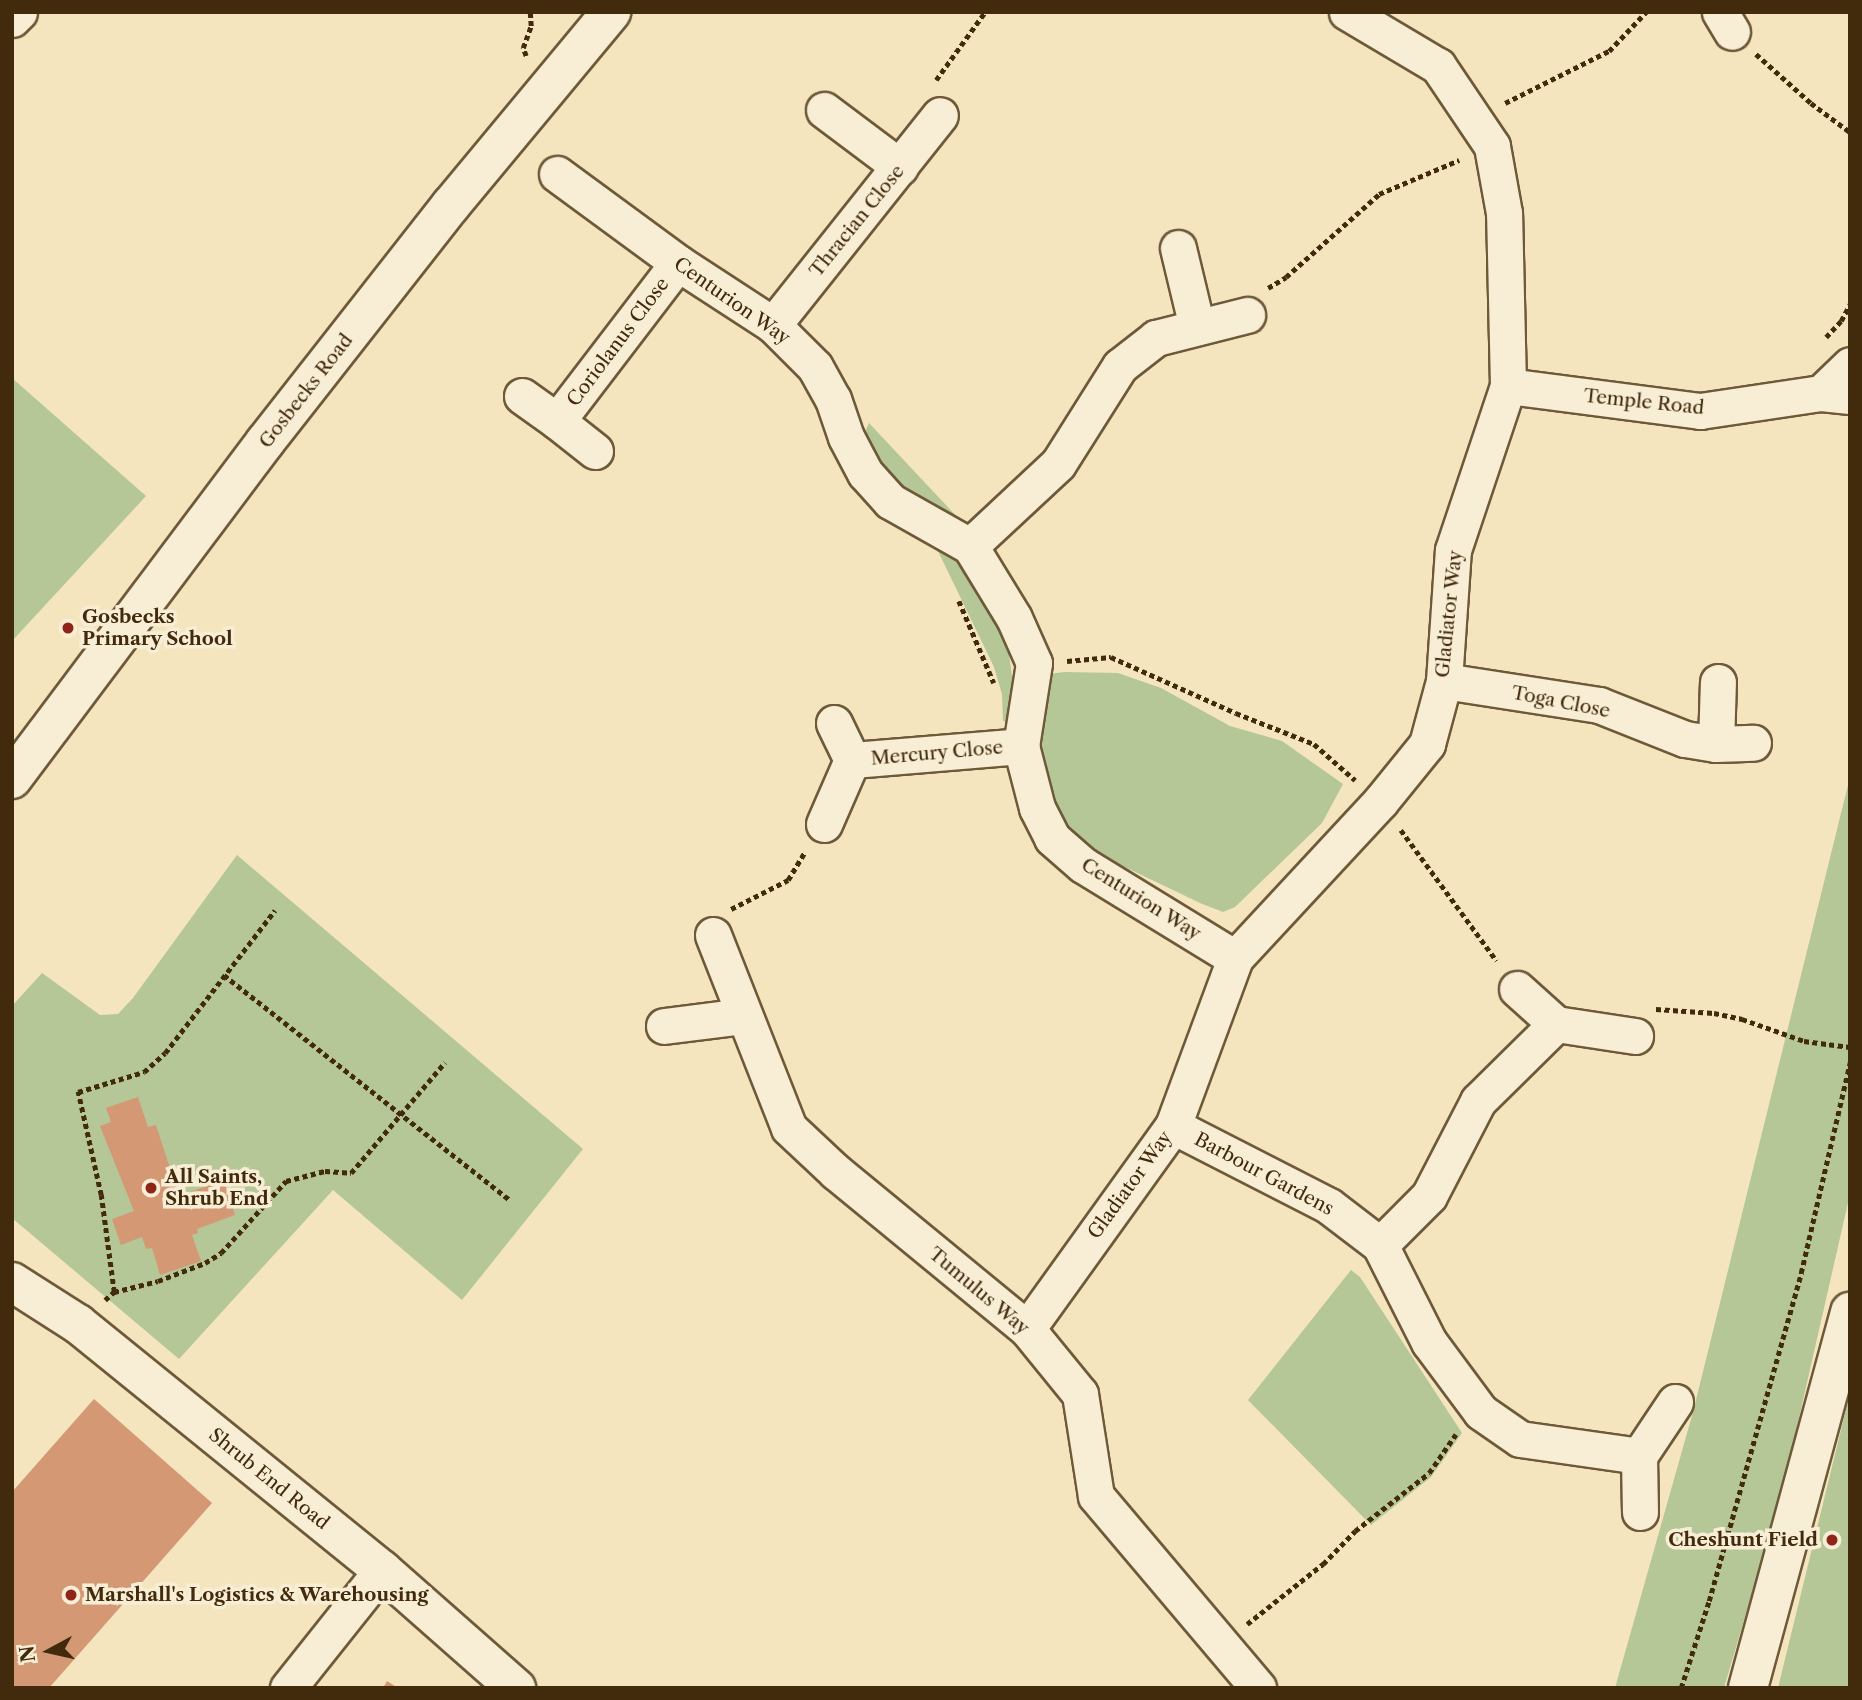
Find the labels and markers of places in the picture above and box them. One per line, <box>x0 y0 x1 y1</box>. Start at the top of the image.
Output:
place label: Gosbecks Primary School <box>82 606 233 650</box>
marker: Gosbecks Primary School <box>60 620 76 636</box>
place label: All Saints, Shrub End <box>165 1166 269 1210</box>
marker: All Saints, Shrub End <box>143 1180 159 1196</box>
place label: Cheshunt Field <box>1668 1529 1818 1551</box>
marker: Cheshunt Field <box>1824 1532 1840 1548</box>
place label: Marshall's Logistics & Warehousing <box>85 1584 429 1606</box>
marker: Marshall's Logistics & Warehousing <box>63 1587 79 1603</box>

